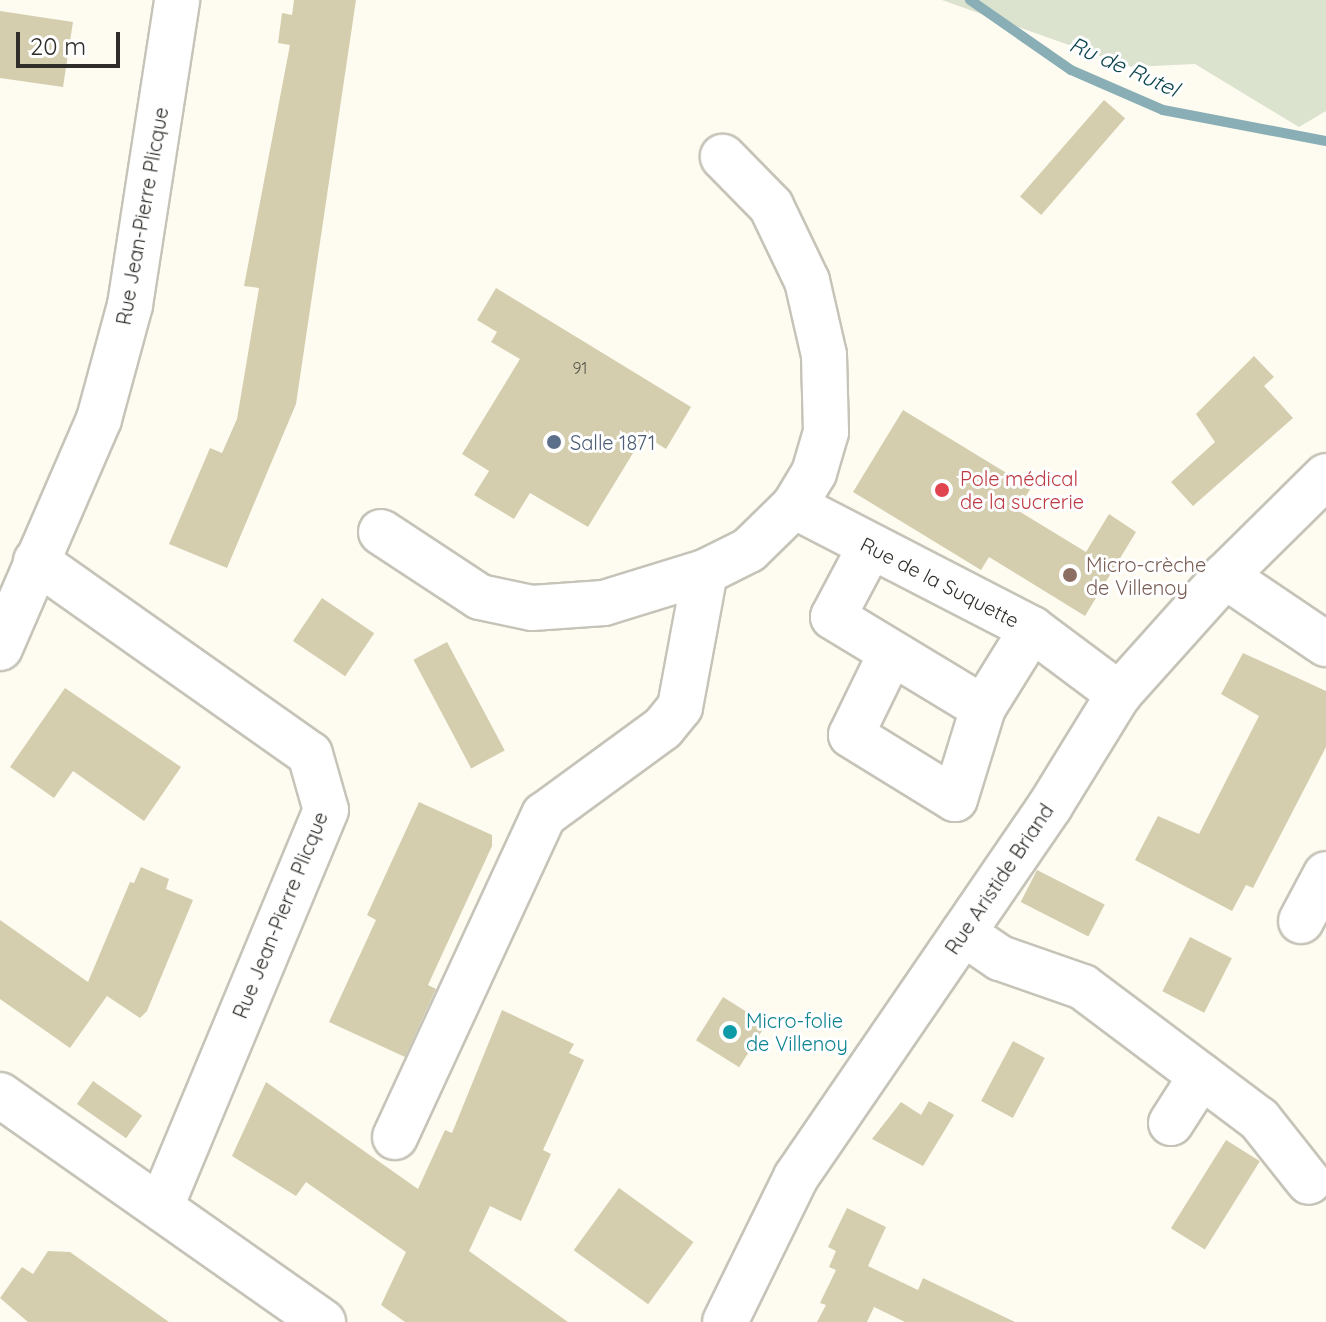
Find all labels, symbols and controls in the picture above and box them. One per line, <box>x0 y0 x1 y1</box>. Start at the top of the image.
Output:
scale bar <box>20 16 124 66</box>
text: 20 m <box>30 31 86 61</box>
water label: Ru de Rutel <box>1065 31 1183 103</box>
street label: Rue Jean-Pierre Plicque <box>111 105 173 327</box>
house number: 91 <box>573 358 587 378</box>
place label: Salle 1871 <box>570 430 655 454</box>
marker: Salle 1871 <box>545 433 563 451</box>
place label: Pole médical de la sucrerie <box>960 466 1084 513</box>
marker: Pole médical de la sucrerie <box>931 479 953 501</box>
street label: Rue de la Suquette <box>857 532 1023 632</box>
place label: Micro-crèche de Villenoy <box>1086 552 1206 599</box>
marker: Micro-crèche de Villenoy <box>1061 566 1079 584</box>
street label: Rue Aristide Briand <box>940 799 1058 959</box>
street label: Rue Jean-Pierre Plicque <box>228 808 332 1022</box>
place label: Micro-folie de Villenoy <box>746 1008 848 1055</box>
marker: Micro-folie de Villenoy <box>721 1023 739 1041</box>

